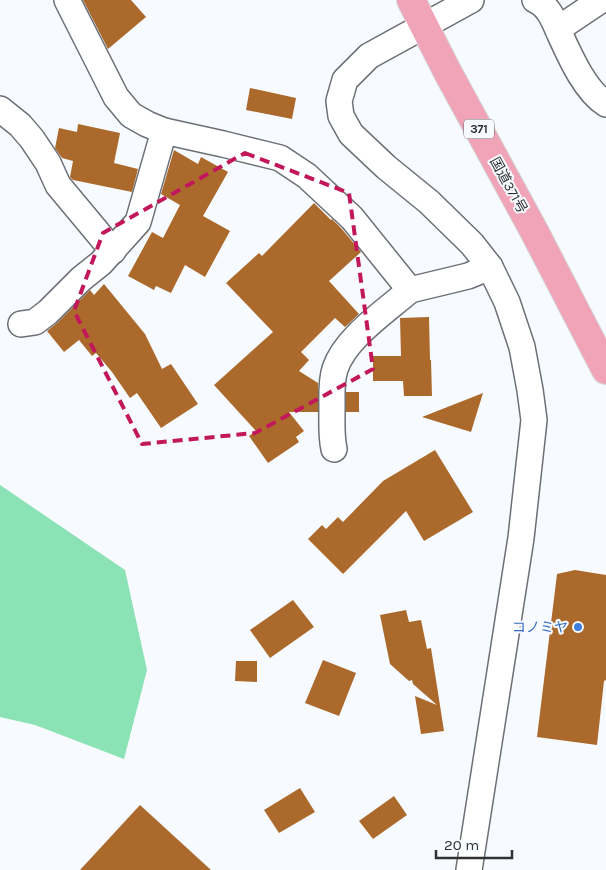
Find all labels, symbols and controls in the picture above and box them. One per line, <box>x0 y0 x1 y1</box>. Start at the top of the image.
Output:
road number: 371 <box>464 120 494 138</box>
street label: 国道371号 <box>486 154 531 216</box>
place label: コノミヤ <box>512 619 568 636</box>
marker: コノミヤ <box>572 621 584 633</box>
scale bar <box>436 828 512 860</box>
text: 20 m <box>444 836 479 854</box>

